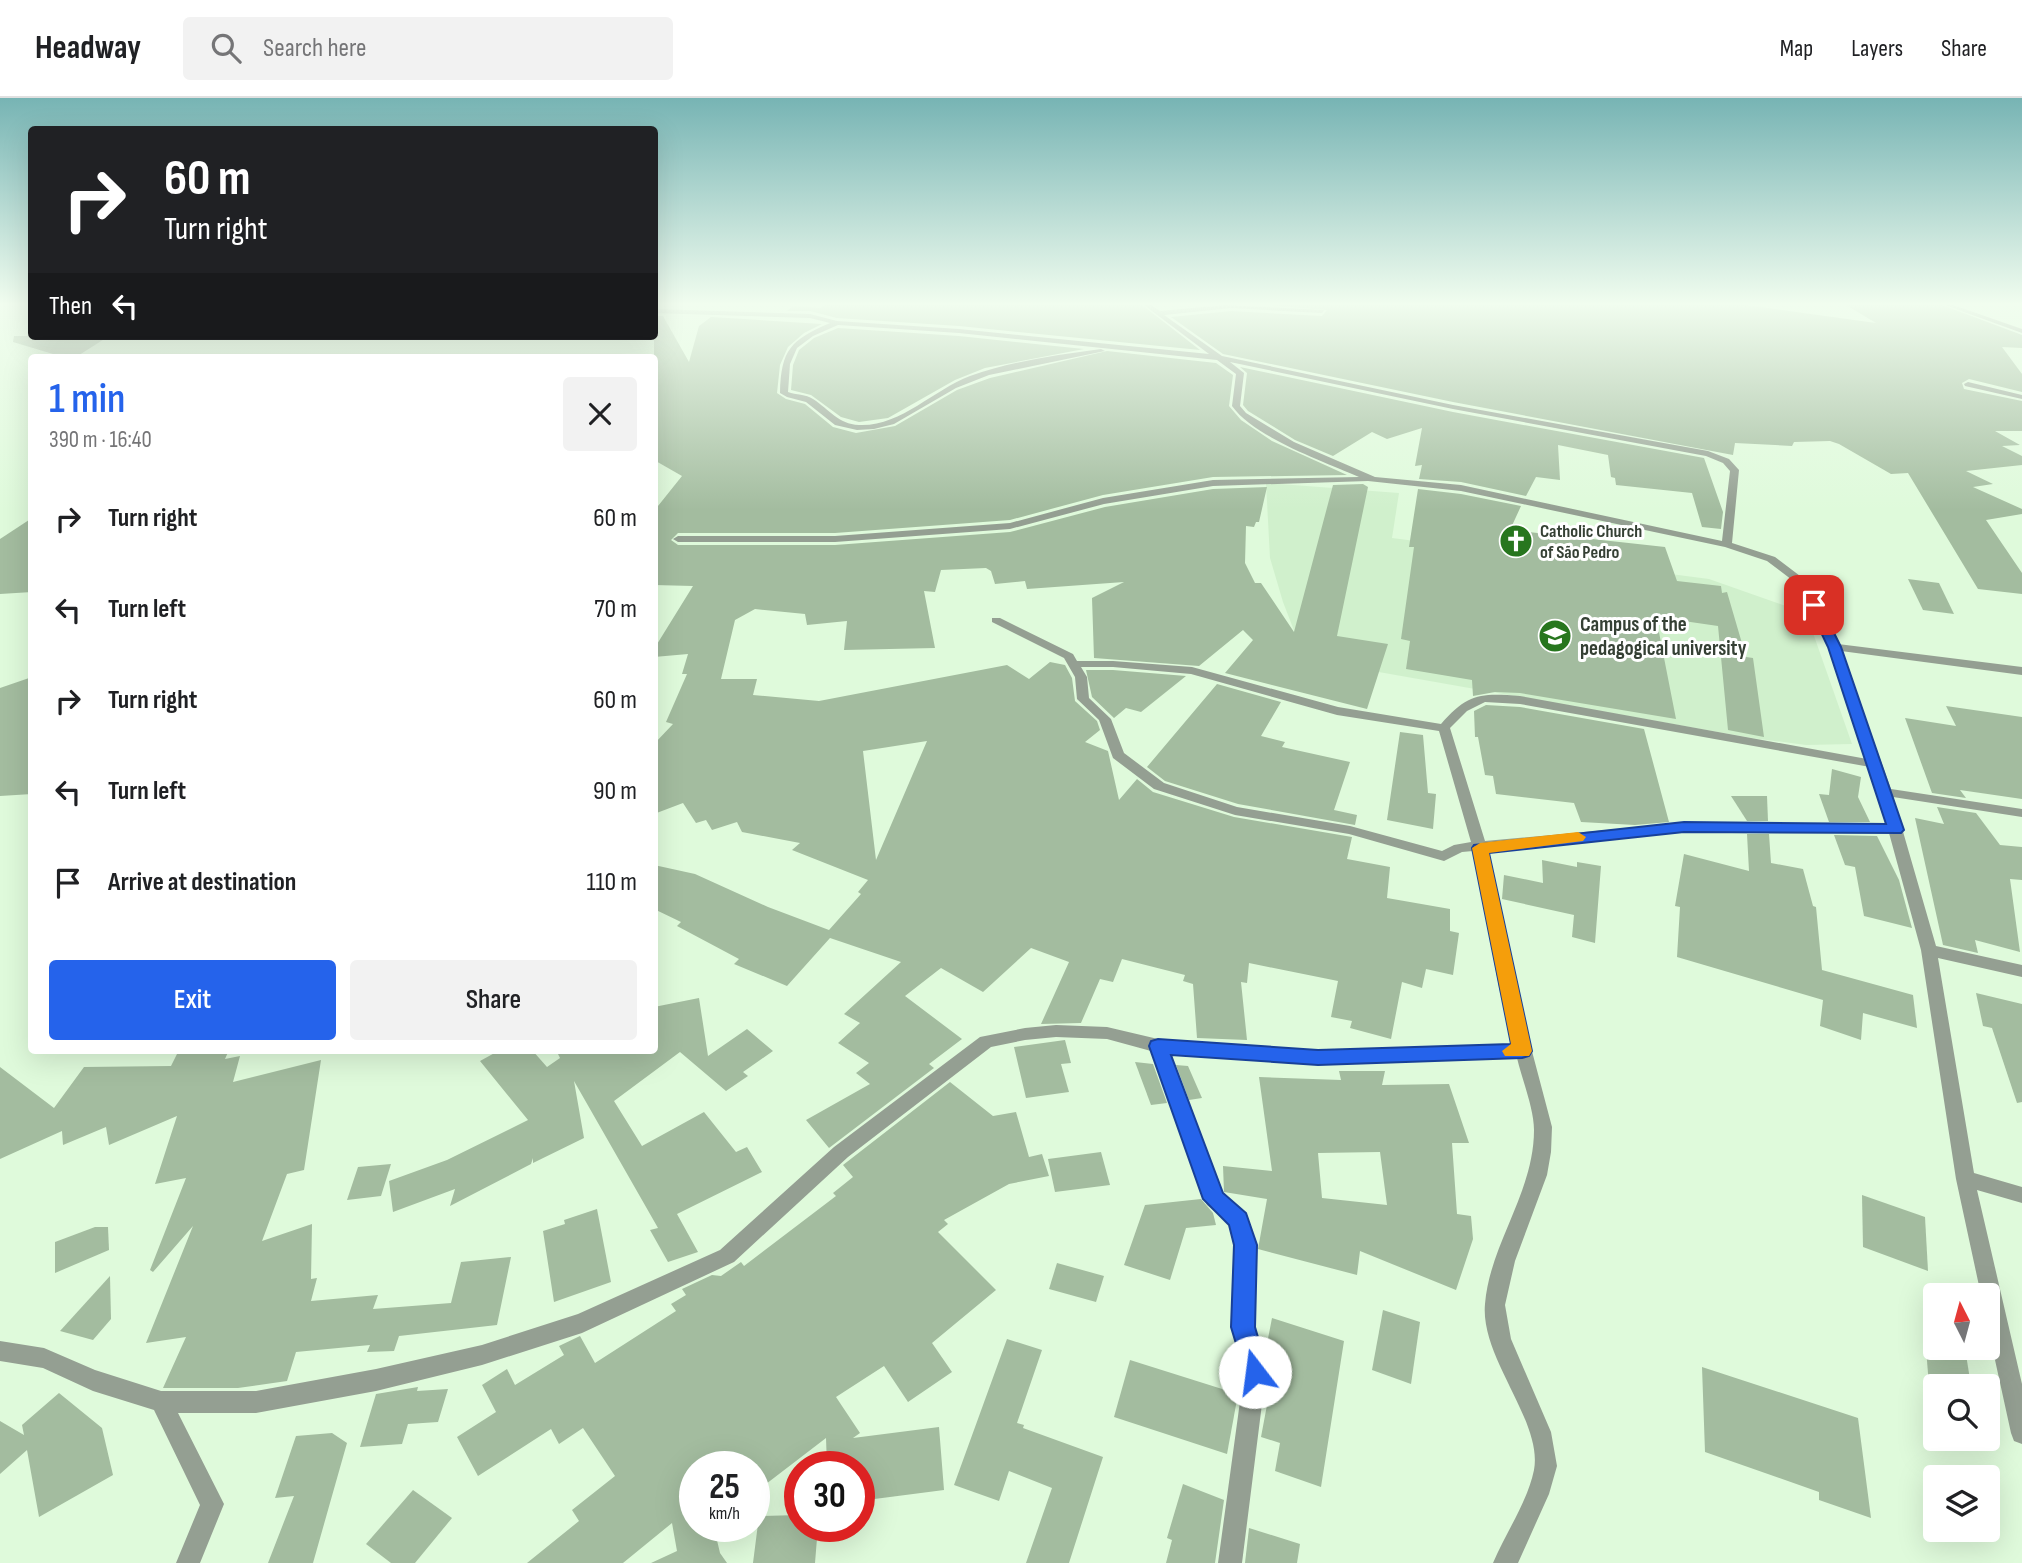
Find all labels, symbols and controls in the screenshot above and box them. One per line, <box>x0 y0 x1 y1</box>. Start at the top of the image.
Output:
search box <box>183 17 673 80</box>
text: Headway <box>35 28 141 68</box>
icon: search <box>207 29 245 67</box>
text: Search here <box>263 33 366 64</box>
text: Map <box>1780 34 1813 63</box>
text: Layers <box>1851 34 1903 63</box>
text: Share <box>1941 34 1987 63</box>
text: 60 m <box>164 150 251 209</box>
icon: right <box>49 154 140 245</box>
text: Turn right <box>164 210 268 249</box>
icon: left <box>106 287 144 325</box>
text: Then <box>49 291 92 322</box>
text: 1 min <box>49 374 125 425</box>
button: close <box>563 377 637 451</box>
text: 390 m · 16:40 <box>49 426 152 454</box>
icon: right <box>49 500 87 538</box>
text: Turn right <box>108 503 197 534</box>
text: 60 m <box>593 503 637 534</box>
place label: Catholic Church of São Pedro <box>1540 521 1642 563</box>
church icon: Catholic Church of São Pedro <box>1497 522 1535 560</box>
pin <box>1784 575 1844 635</box>
icon: arrive <box>1795 586 1833 624</box>
icon: left <box>49 591 87 629</box>
text: Turn left <box>108 594 186 625</box>
text: 70 m <box>594 594 637 625</box>
place label: Campus of the pedagogical university <box>1580 612 1747 661</box>
school or university icon: Campus of the pedagogical university <box>1536 617 1574 655</box>
icon: right <box>49 682 87 720</box>
text: Turn right <box>108 685 197 716</box>
text: 60 m <box>593 685 637 716</box>
icon: left <box>49 773 87 811</box>
text: Turn left <box>108 776 186 807</box>
text: 90 m <box>593 776 637 807</box>
icon: arrive <box>49 864 87 902</box>
text: Arrive at destination <box>108 867 296 898</box>
text: 110 m <box>586 867 637 898</box>
button: Exit <box>49 960 336 1040</box>
button: Share <box>350 960 637 1040</box>
north arrow <box>1923 1283 2000 1360</box>
map controls <box>1923 1283 2000 1542</box>
position arrow <box>1218 1335 1292 1409</box>
button: search <box>1923 1374 2000 1451</box>
speed limit sign: 30 <box>784 1451 875 1542</box>
button: layers <box>1923 1465 2000 1542</box>
text: 25 <box>709 1466 740 1509</box>
text: km/h <box>709 1503 740 1524</box>

